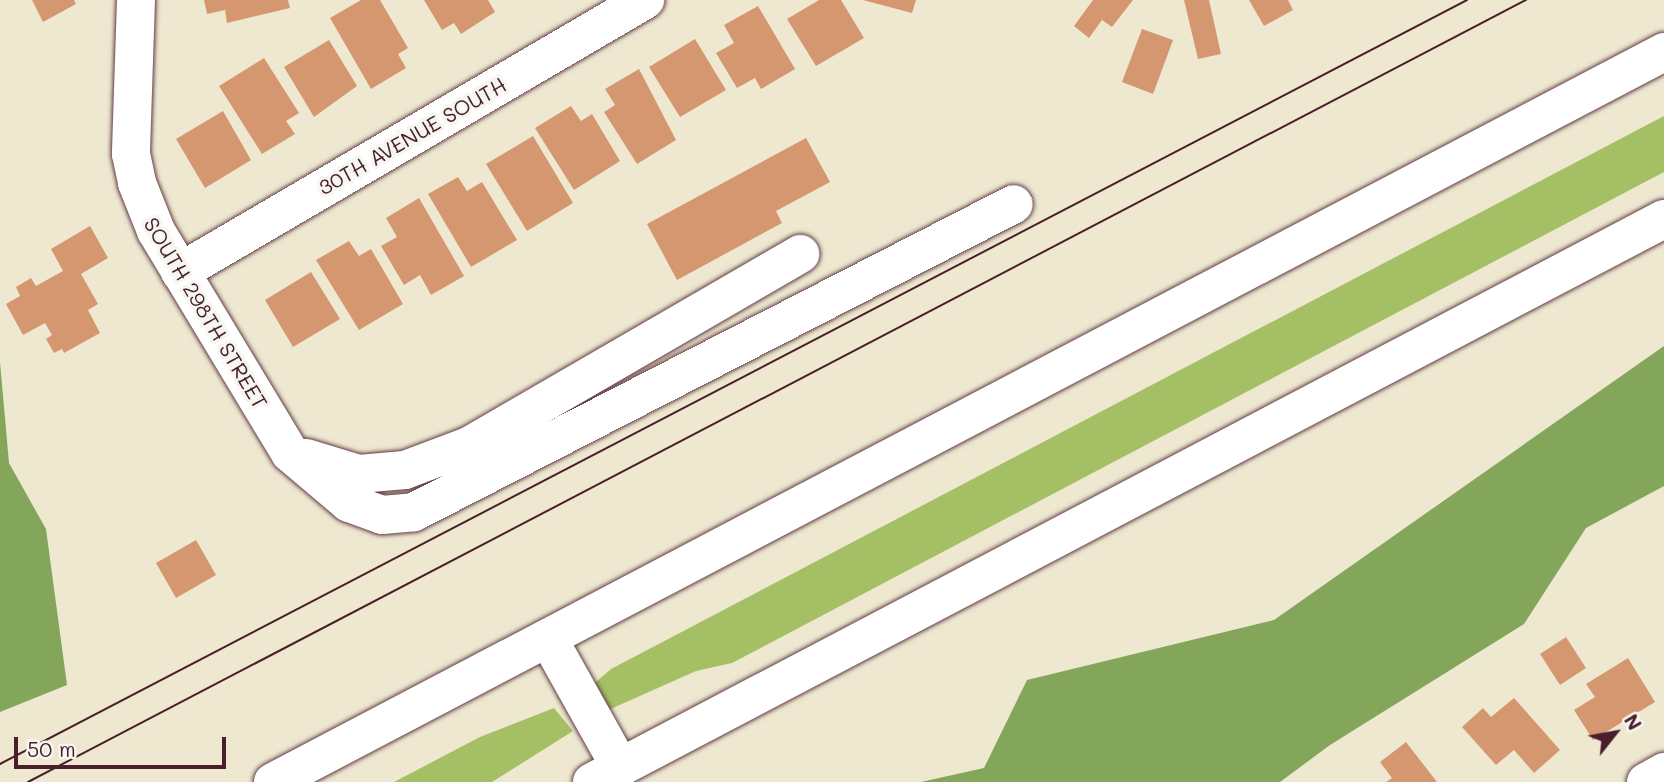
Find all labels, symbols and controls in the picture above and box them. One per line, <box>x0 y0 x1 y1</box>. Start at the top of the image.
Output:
street label: 30TH AVENUE SOUTH <box>313 72 511 200</box>
street label: SOUTH 298TH STREET <box>139 213 273 413</box>
north arrow <box>1580 698 1650 768</box>
text: N <box>1619 709 1648 735</box>
scale bar <box>18 722 229 766</box>
text: 50 m <box>27 735 76 762</box>

